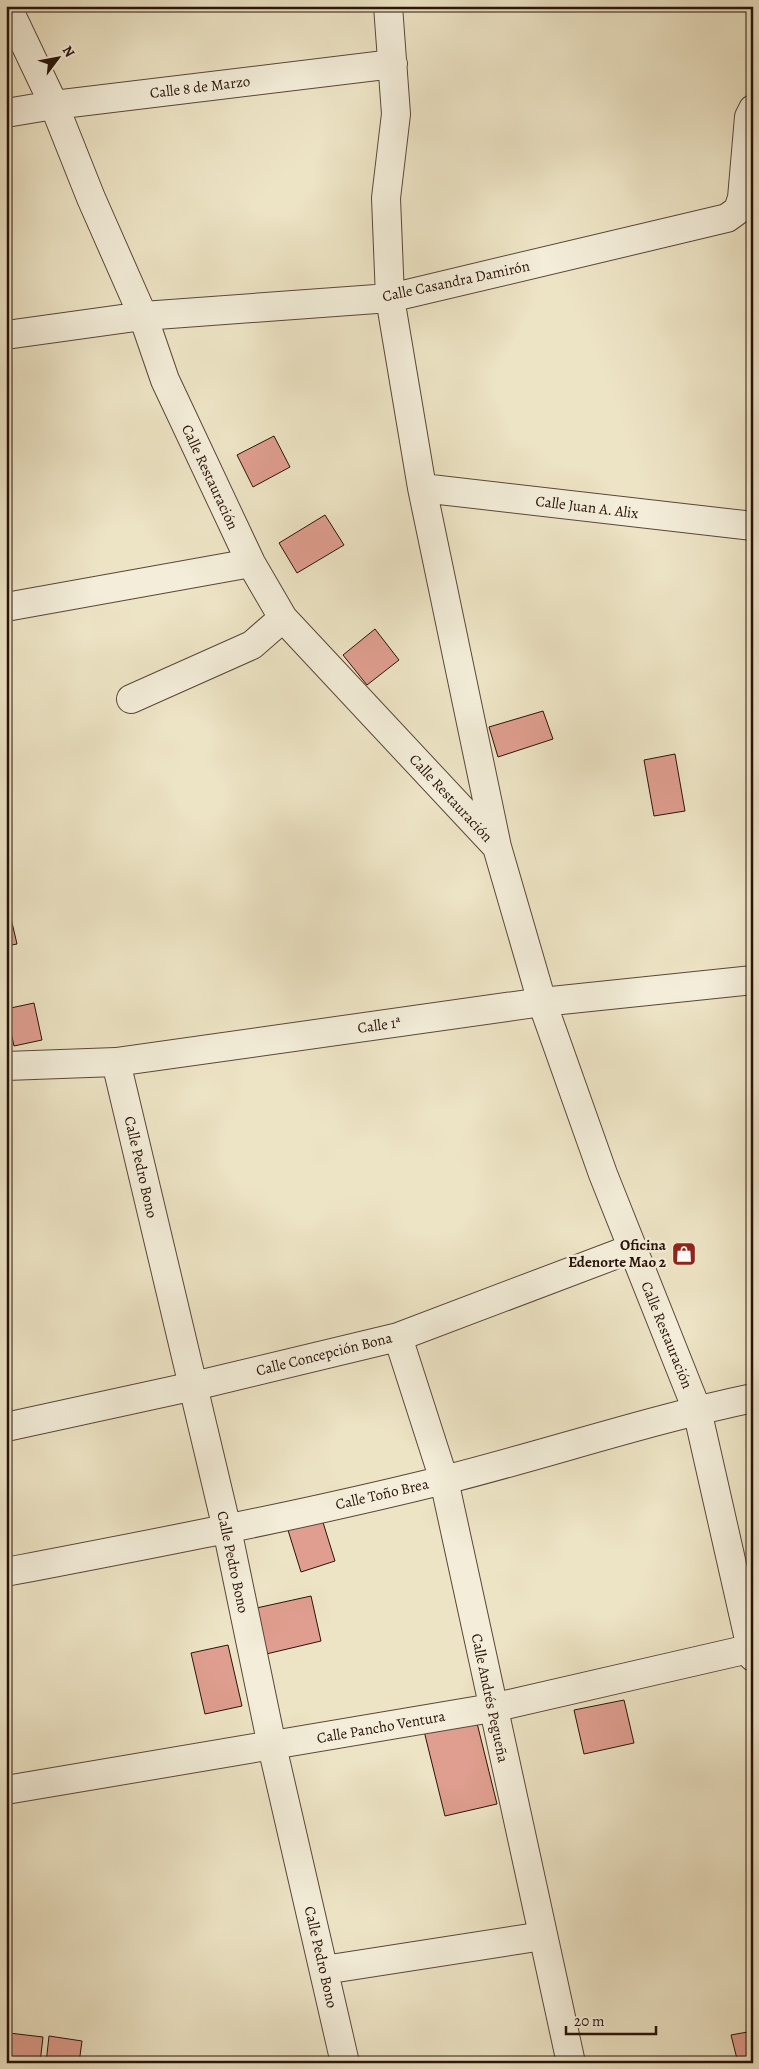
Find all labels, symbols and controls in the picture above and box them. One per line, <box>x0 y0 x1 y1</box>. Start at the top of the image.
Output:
north arrow <box>32 32 82 82</box>
text: N <box>58 42 79 61</box>
street label: Calle 8 de Marzo <box>149 71 251 103</box>
street label: Calle Casandra Damirón <box>380 256 532 306</box>
street label: Calle Restauración <box>177 421 243 533</box>
street label: Calle Juan A. Alix <box>534 491 640 523</box>
street label: Calle Restauración <box>405 750 497 846</box>
street label: Calle 1ª <box>356 1012 402 1038</box>
street label: Calle Pedro Bono <box>120 1114 162 1220</box>
place label: Oficina Edenorte Mao 2 <box>568 1235 667 1272</box>
shop icon: Oficina Edenorte Mao 2 <box>671 1241 697 1267</box>
street label: Calle Restauración <box>636 1279 698 1391</box>
street label: Calle Concepción Bona <box>254 1327 394 1381</box>
street label: Calle Toño Brea <box>333 1474 431 1514</box>
street label: Calle Pedro Bono <box>212 1509 254 1615</box>
street label: Calle Andrés Pegueña <box>467 1632 513 1764</box>
street label: Calle Pancho Ventura <box>315 1706 447 1748</box>
street label: Calle Pedro Bono <box>300 1904 342 2010</box>
scale bar <box>566 2004 656 2036</box>
text: 20 m <box>574 2011 605 2031</box>

